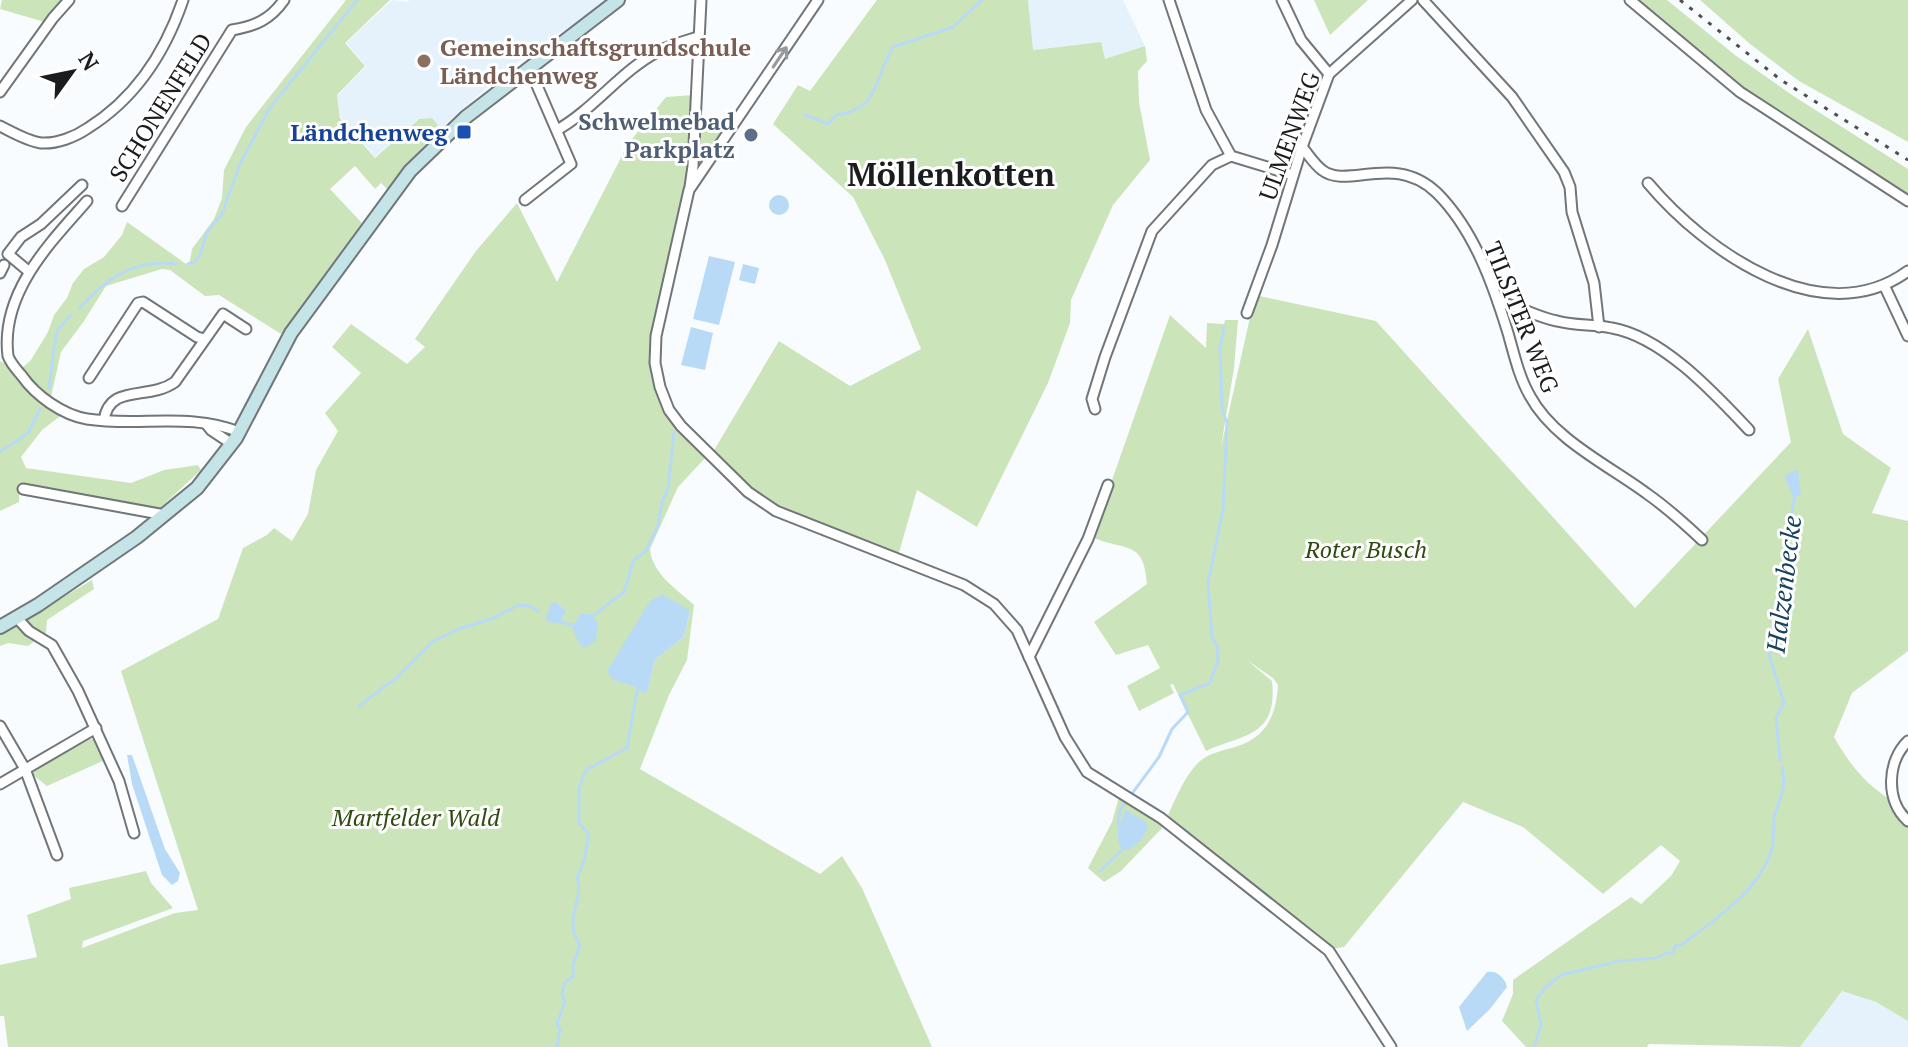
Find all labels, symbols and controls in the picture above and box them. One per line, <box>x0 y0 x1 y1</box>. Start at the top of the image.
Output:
street label: SCHONENFELD <box>101 26 219 188</box>
place label: Gemeinschaftsgrundschule Ländchenweg <box>440 31 751 91</box>
north arrow <box>32 32 112 112</box>
text: N <box>72 46 106 76</box>
one-way arrow <box>772 46 789 68</box>
marker: Gemeinschaftsgrundschule Ländchenweg <box>415 52 433 70</box>
street label: ULMENWEG <box>1251 67 1327 205</box>
place label: Schwelmebad Parkplatz <box>578 105 736 165</box>
place label: Ländchenweg <box>291 116 448 148</box>
marker: Ländchenweg <box>455 123 473 141</box>
marker: Schwelmebad Parkplatz <box>742 126 760 144</box>
district label: Möllenkotten <box>847 153 1055 195</box>
street label: TILSITER WEG <box>1477 237 1567 398</box>
water label: Halzenbecke <box>1758 513 1808 656</box>
park label: Roter Busch <box>1304 533 1427 565</box>
park label: Martfelder Wald <box>331 801 501 833</box>

